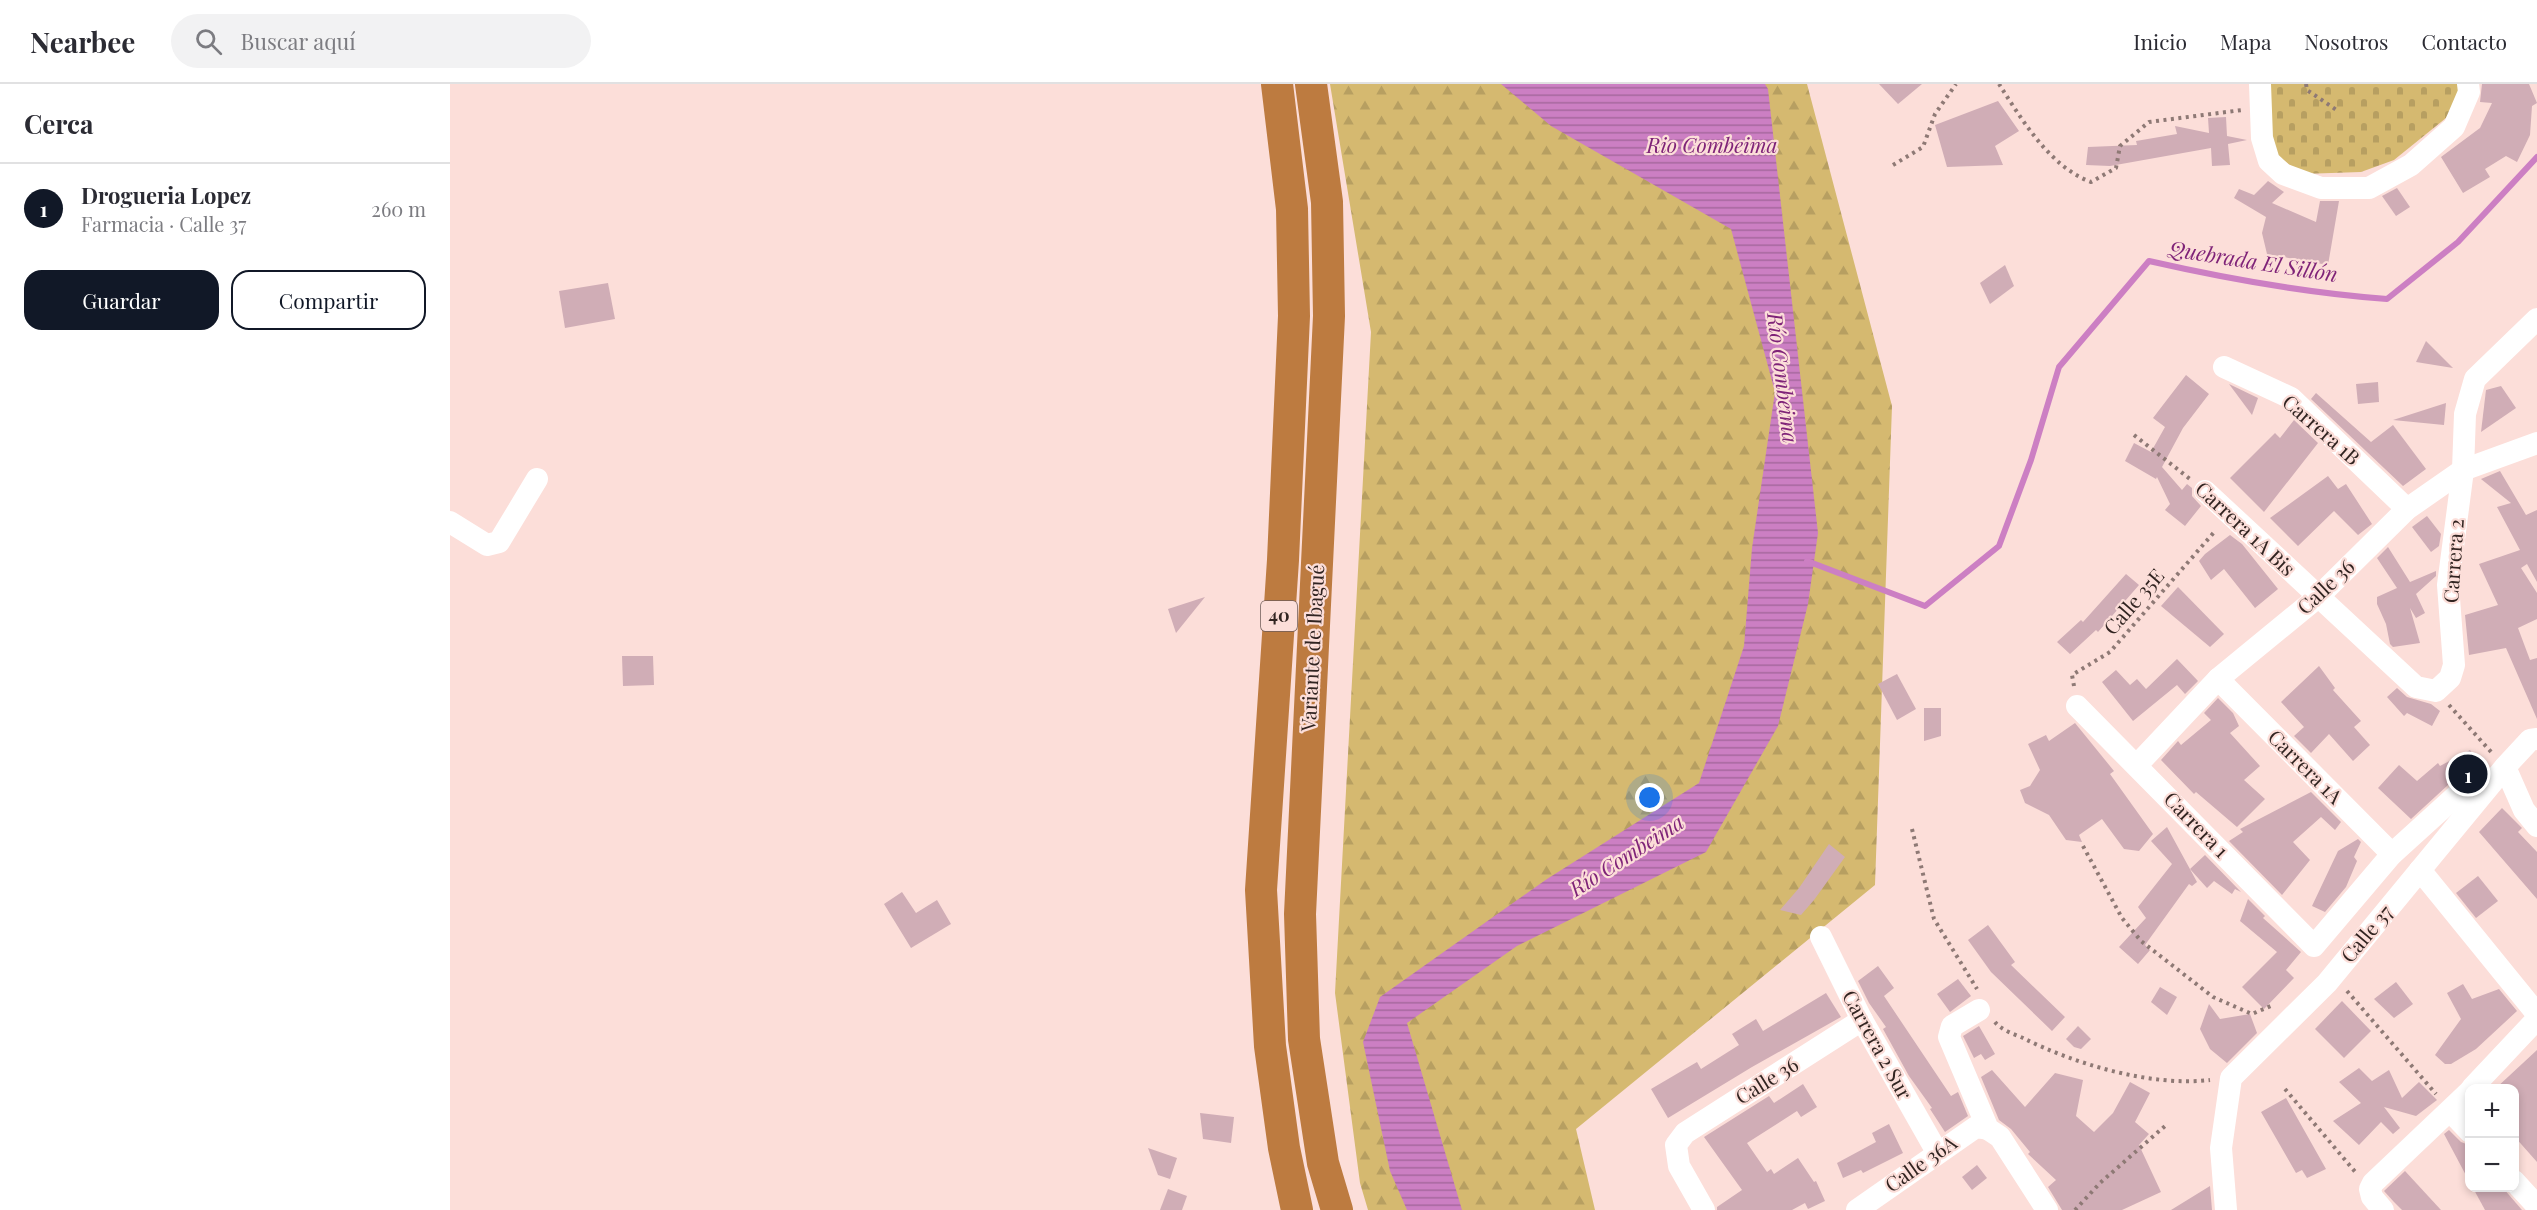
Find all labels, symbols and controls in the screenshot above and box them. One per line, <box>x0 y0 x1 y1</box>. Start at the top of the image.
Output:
search box <box>171 14 591 68</box>
text: Nearbee <box>30 23 135 60</box>
icon: search <box>192 25 225 58</box>
text: Buscar aquí <box>240 26 356 56</box>
text: Inicio <box>2133 27 2187 55</box>
text: Mapa <box>2220 27 2271 55</box>
text: Nosotros <box>2304 27 2388 55</box>
text: Contacto <box>2421 27 2507 55</box>
text: Cerca <box>24 106 93 141</box>
water label: Rio Combeima <box>1645 130 1778 158</box>
text: Drogueria Lopez <box>81 180 251 210</box>
text: 1 <box>40 195 47 222</box>
text: 260 m <box>371 195 426 222</box>
text: Farmacia · Calle 37 <box>81 210 246 237</box>
water label: Quebrada El Sillón <box>2166 233 2340 287</box>
button: Guardar <box>24 270 219 330</box>
button: Compartir <box>231 270 426 330</box>
water label: Río Combeima <box>1762 310 1806 445</box>
street label: Carrera 1B <box>2277 388 2367 470</box>
street label: Carrera 1A Bis <box>2190 475 2302 581</box>
street label: Carrera 2 <box>2436 518 2469 604</box>
street label: Calle 36 <box>2290 552 2360 619</box>
street label: Calle 35E <box>2097 562 2169 640</box>
street label: Variante de Ibagué <box>1294 564 1329 733</box>
road number: 40 <box>1261 601 1297 631</box>
street label: Carrera 1A <box>2263 723 2349 809</box>
pin: 1 <box>2448 752 2488 796</box>
your location <box>1635 783 1664 812</box>
street label: Carrera 1 <box>2159 785 2235 863</box>
water label: Río Combeima <box>1562 807 1688 902</box>
street label: Calle 37 <box>2334 899 2398 967</box>
street label: Carrera 2 Sur <box>1837 985 1919 1104</box>
street label: Calle 36 <box>1730 1050 1803 1110</box>
map controls <box>2465 1084 2519 1192</box>
button: + <box>2465 1084 2519 1138</box>
street label: Calle 36A <box>1879 1128 1962 1197</box>
button: − <box>2465 1138 2519 1192</box>

